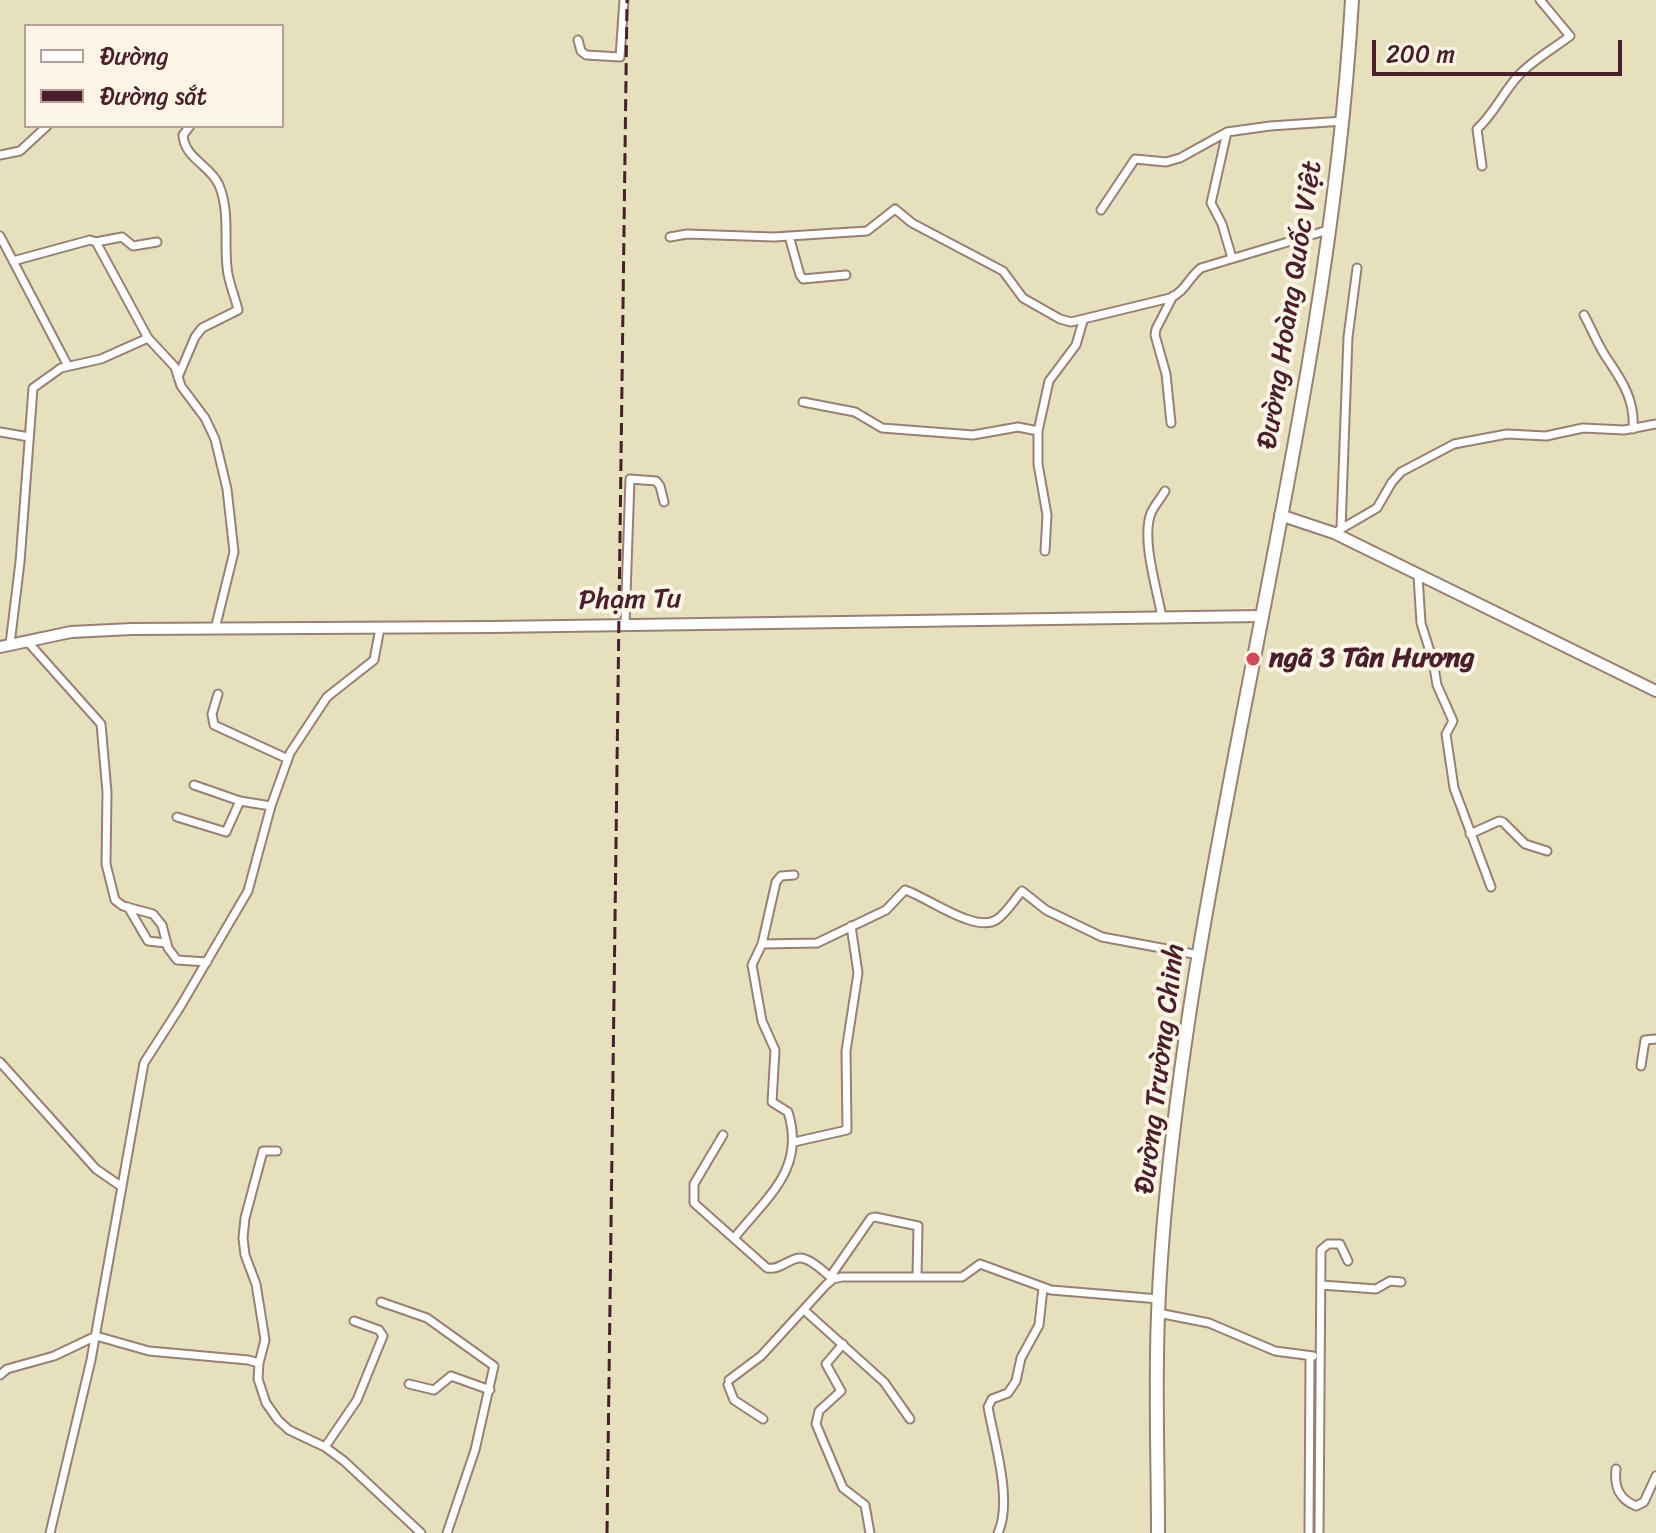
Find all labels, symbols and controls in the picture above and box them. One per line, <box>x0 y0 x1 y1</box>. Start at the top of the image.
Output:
legend <box>24 24 284 128</box>
scale bar <box>1376 24 1626 74</box>
text: 200 m <box>1386 33 1455 75</box>
text: Đường <box>100 35 169 77</box>
text: Đường sắt <box>100 75 207 117</box>
street label: Đường Hoàng Quốc Việt <box>1252 158 1330 452</box>
street label: Phạm Tu <box>578 583 682 619</box>
place label: ngã 3 Tân Hương <box>1269 642 1475 676</box>
marker: ngã 3 Tân Hương <box>1244 650 1262 668</box>
street label: Đường Trường Chinh <box>1129 942 1193 1196</box>

